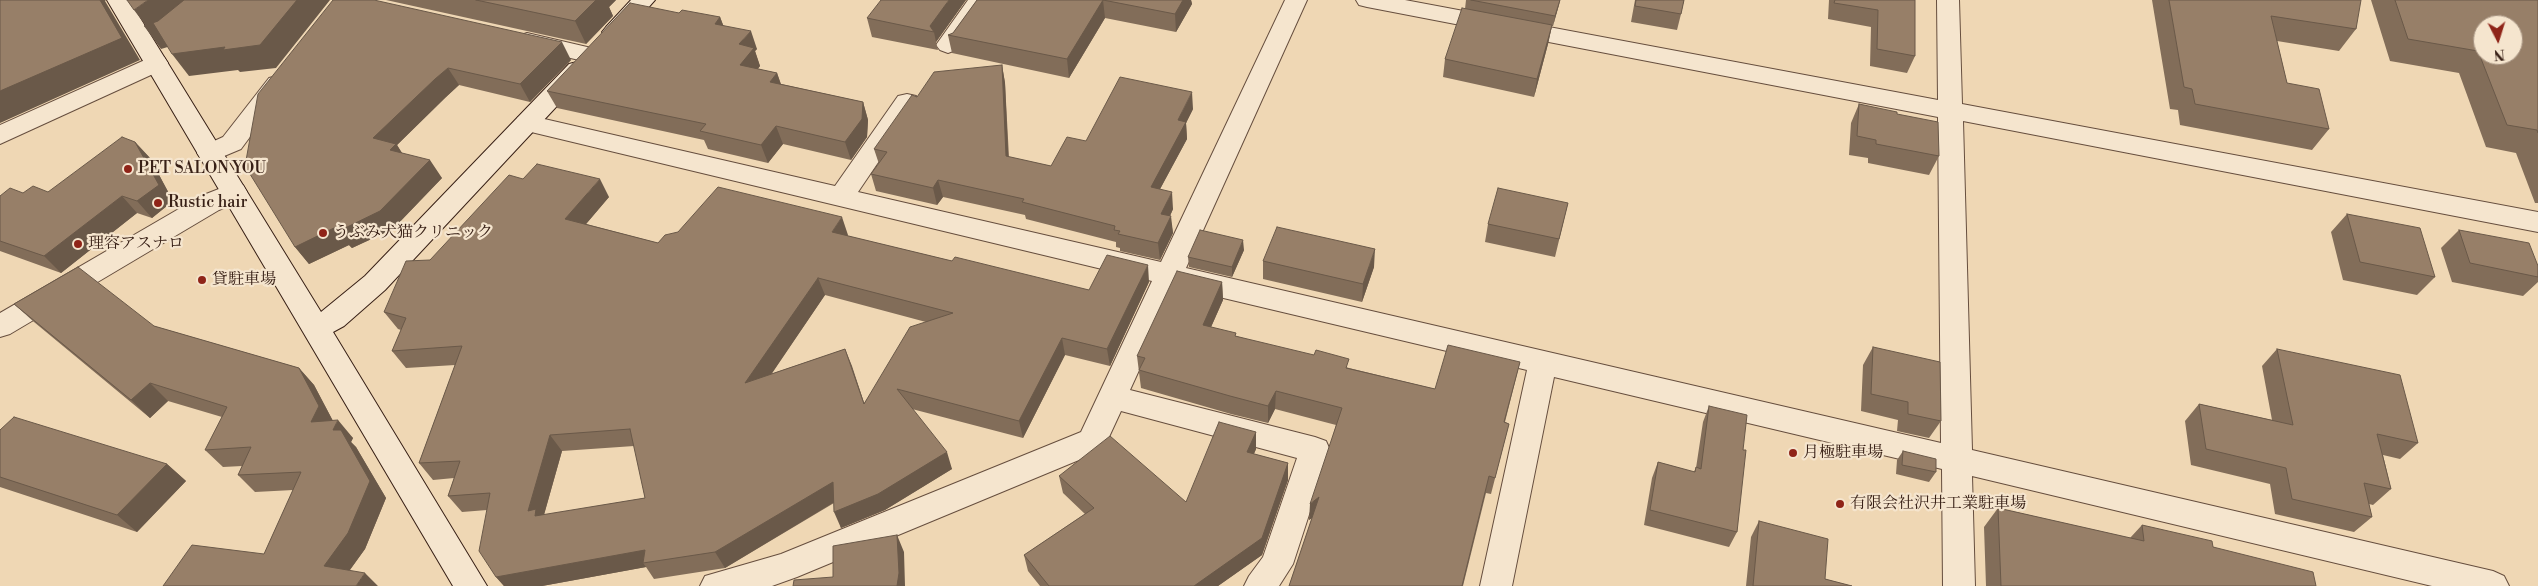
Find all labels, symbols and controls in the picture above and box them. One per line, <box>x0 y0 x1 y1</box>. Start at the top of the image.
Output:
north arrow <box>2473 15 2523 65</box>
text: N <box>2493 44 2506 63</box>
place label: PET SALON YOU <box>138 159 266 179</box>
marker: PET SALON YOU <box>122 163 134 175</box>
place label: Rustic hair <box>168 193 247 213</box>
marker: Rustic hair <box>152 197 164 209</box>
place label: うぶみ犬猫クリニック <box>333 223 493 243</box>
marker: うぶみ犬猫クリニック <box>317 227 329 239</box>
place label: 理容アスナロ <box>88 234 184 254</box>
marker: 理容アスナロ <box>72 238 84 250</box>
place label: 貸駐車場 <box>212 270 276 290</box>
marker: 貸駐車場 <box>196 274 208 286</box>
place label: 月極駐車場 <box>1803 443 1883 463</box>
marker: 月極駐車場 <box>1787 447 1799 459</box>
place label: 有限会社沢井工業駐車場 <box>1850 494 2026 514</box>
marker: 有限会社沢井工業駐車場 <box>1834 498 1846 510</box>

